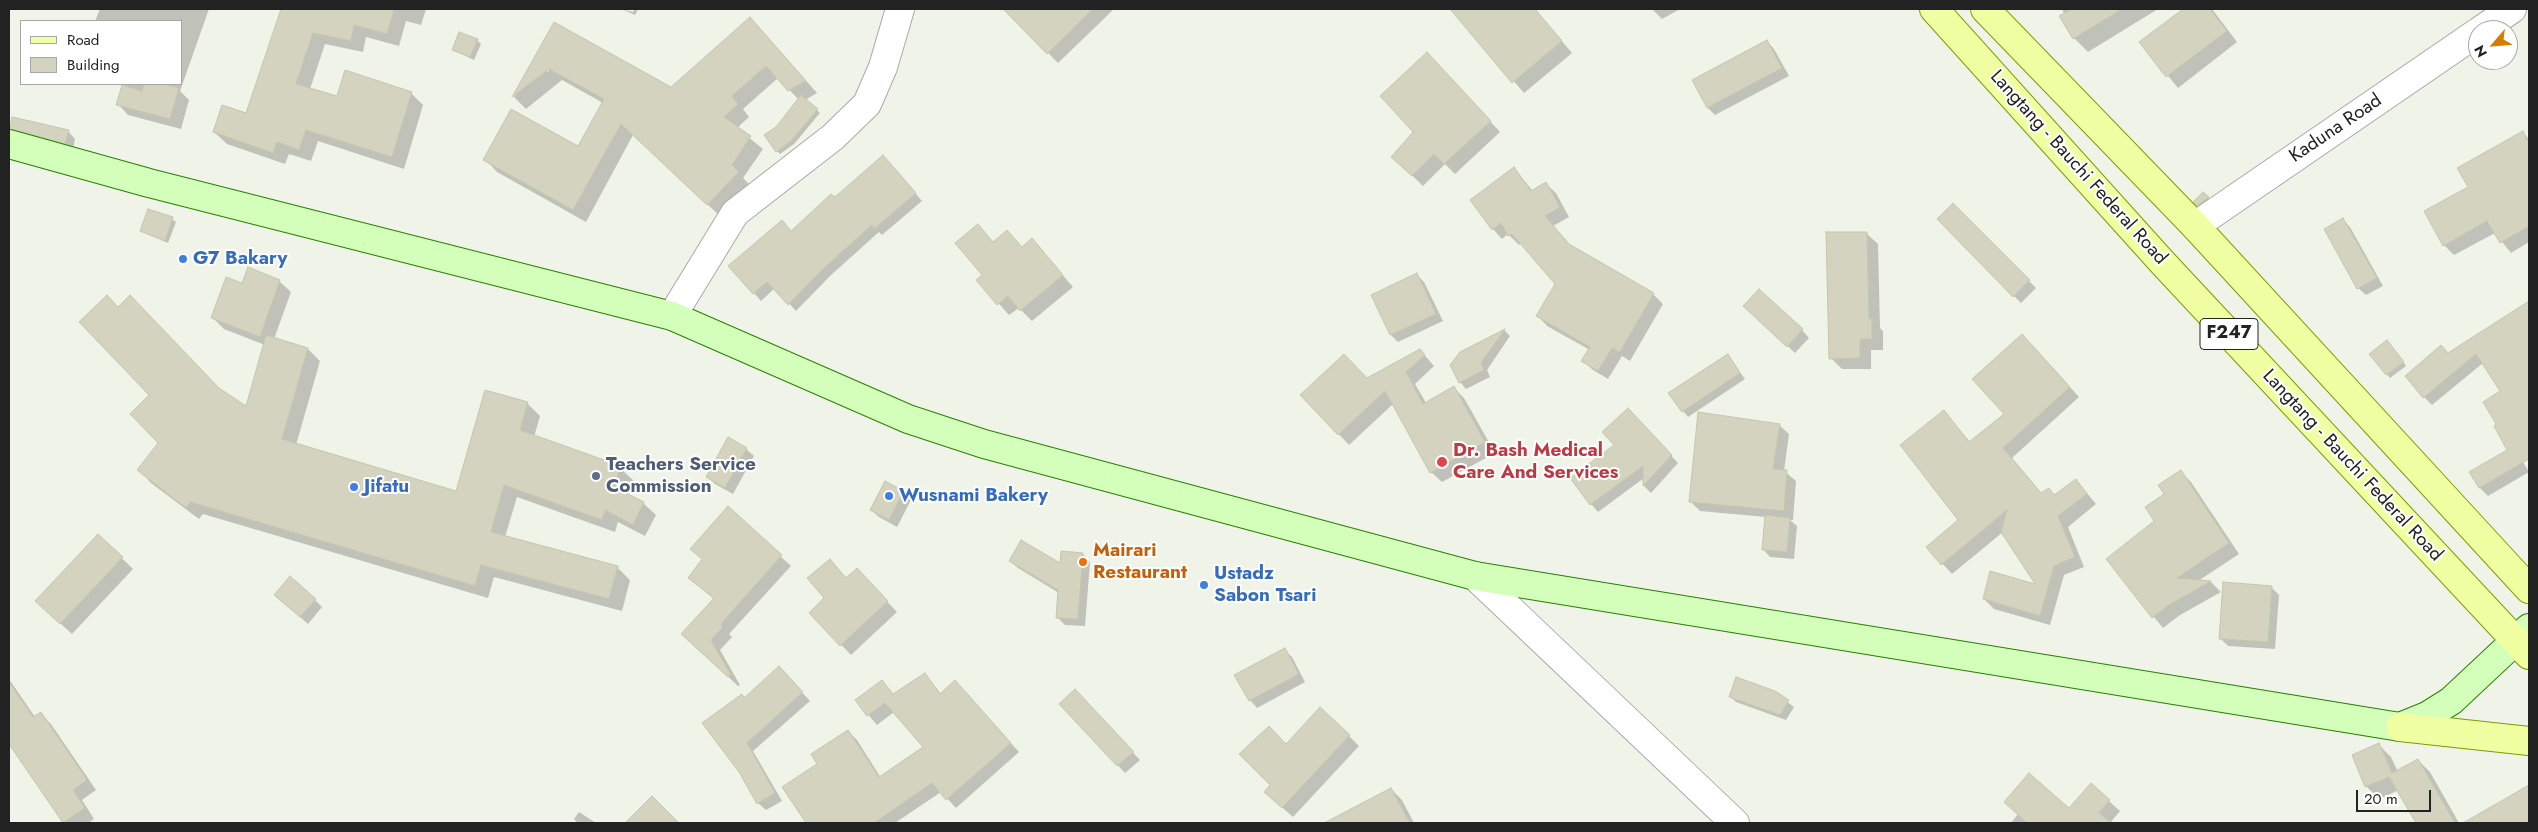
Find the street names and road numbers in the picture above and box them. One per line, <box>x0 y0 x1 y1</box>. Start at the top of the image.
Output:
street label: Langtang - Bauchi Federal Road <box>1985 66 2171 270</box>
street label: Kaduna Road <box>2285 90 2387 168</box>
road number: F247 <box>2200 318 2258 349</box>
street label: Langtang - Bauchi Federal Road <box>2257 365 2447 567</box>

